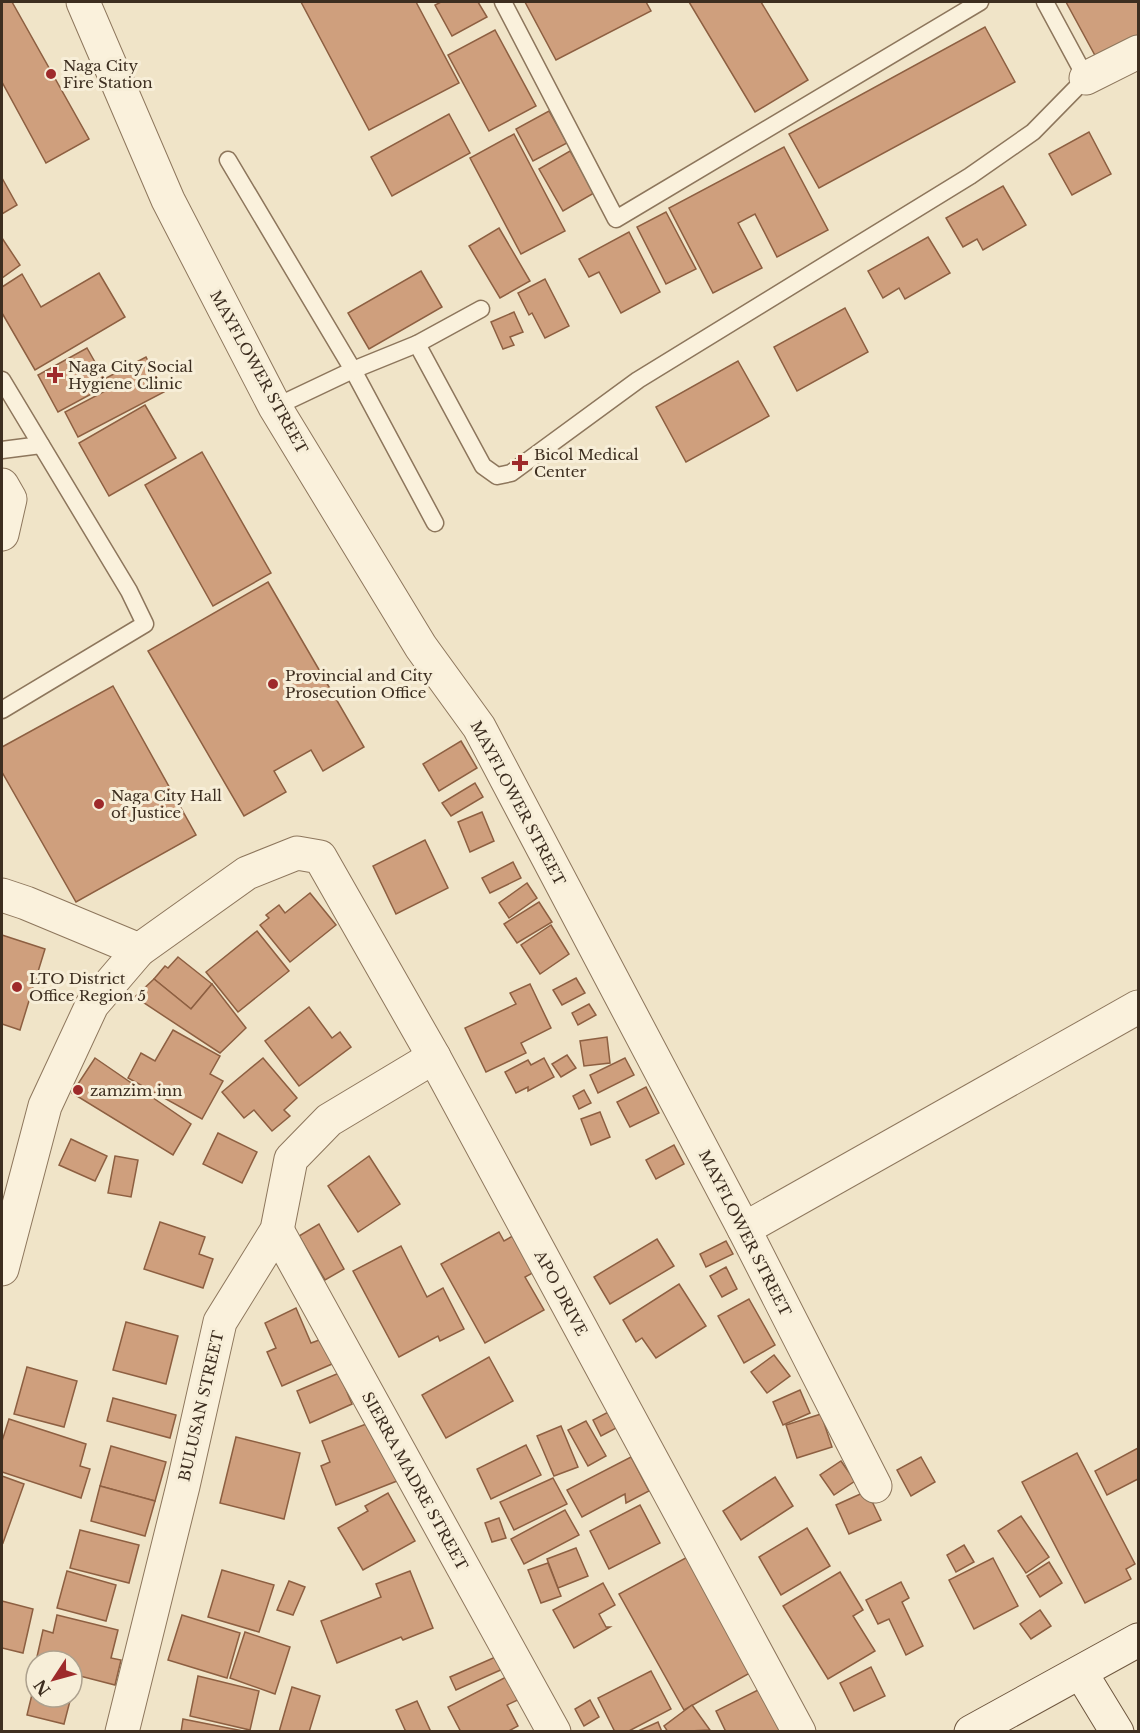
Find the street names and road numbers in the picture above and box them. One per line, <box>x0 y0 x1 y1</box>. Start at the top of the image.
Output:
street label: MAYFLOWER STREET <box>206 287 312 457</box>
street label: MAYFLOWER STREET <box>466 717 570 889</box>
street label: MAYFLOWER STREET <box>695 1147 795 1319</box>
street label: APO DRIVE <box>530 1246 592 1339</box>
street label: BULUSAN STREET <box>174 1329 228 1483</box>
street label: SIERRA MADRE STREET <box>358 1389 472 1573</box>

